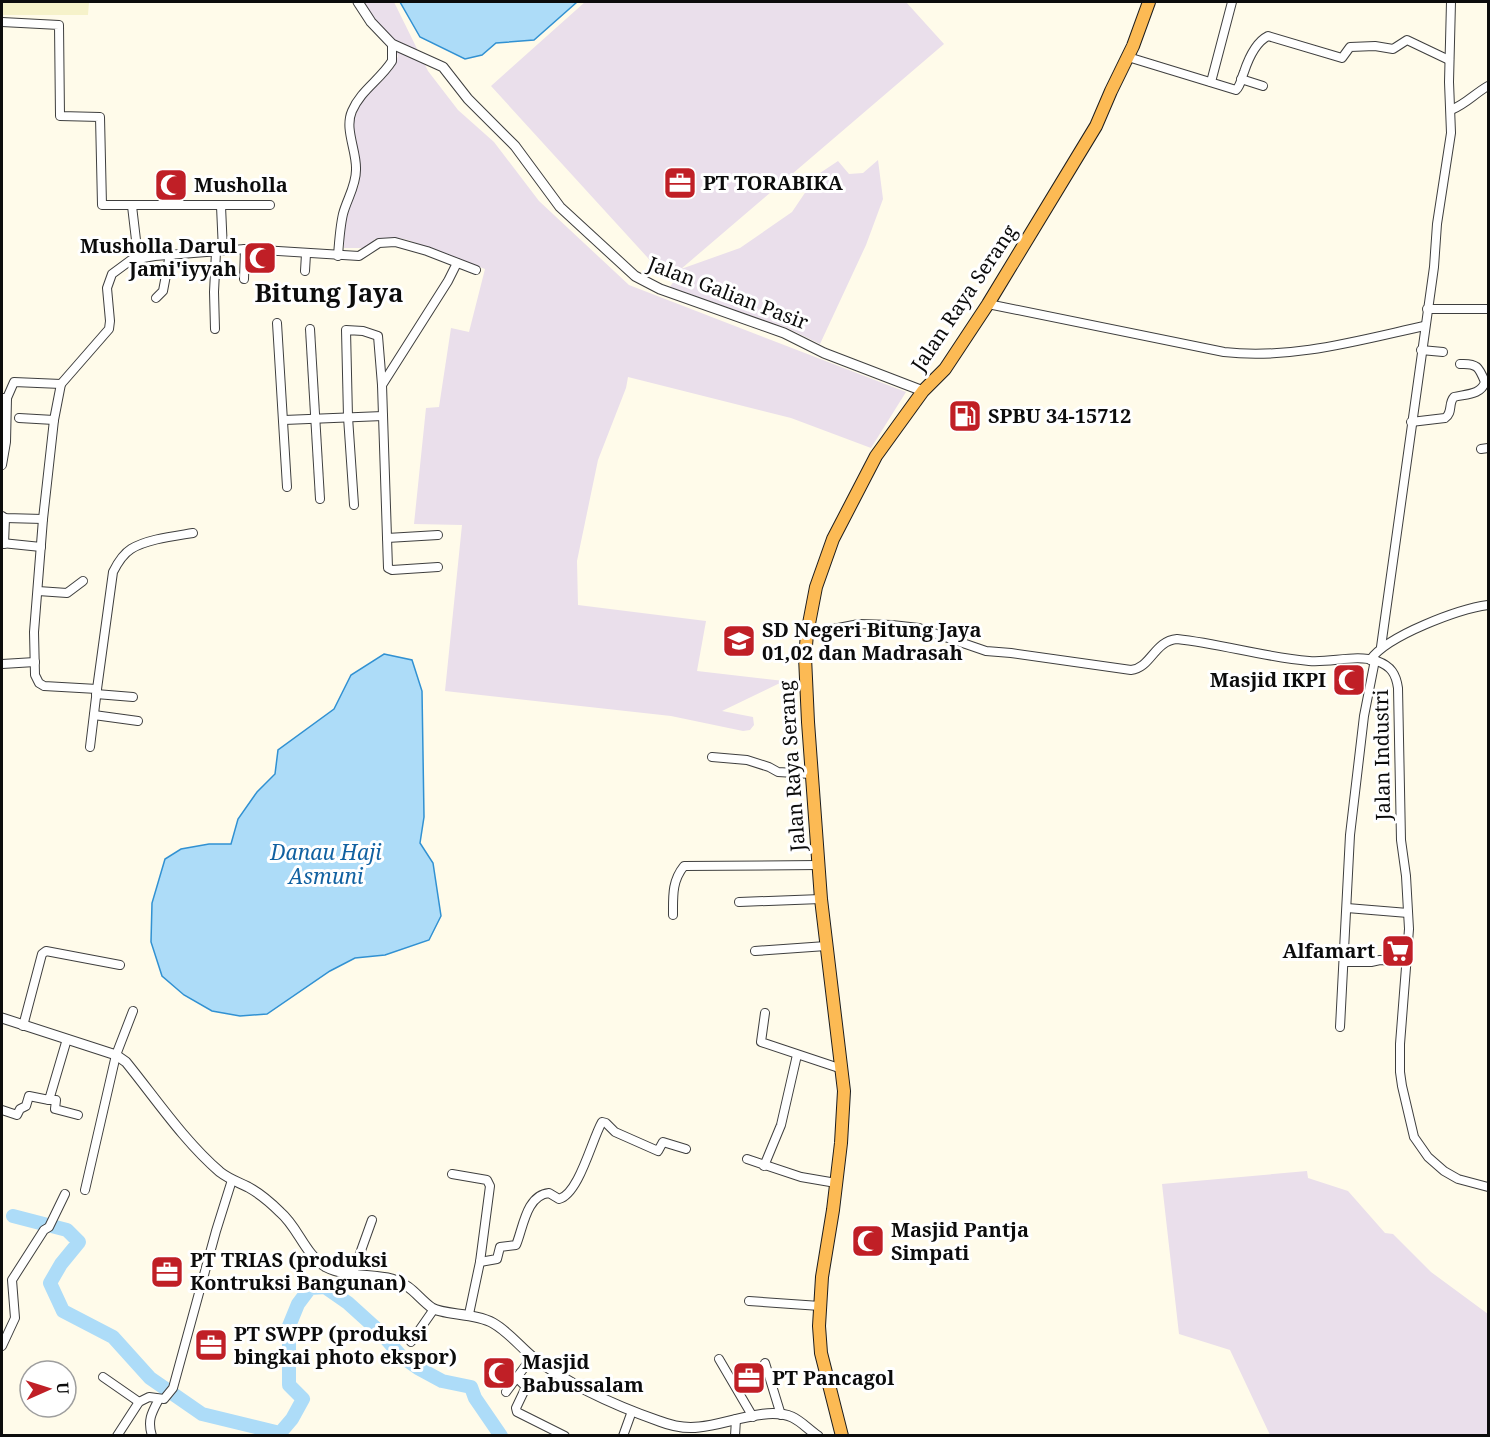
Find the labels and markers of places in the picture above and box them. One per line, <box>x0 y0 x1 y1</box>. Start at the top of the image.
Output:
office icon: PT TORABIKA <box>662 165 698 201</box>
mosque icon: Musholla <box>153 167 189 203</box>
place label: PT TORABIKA <box>703 169 844 196</box>
place label: Musholla <box>194 171 288 198</box>
place label: Musholla Darul Jami'iyyah <box>80 232 237 282</box>
mosque icon: Musholla Darul Jami'iyyah <box>242 240 278 276</box>
fuel station icon: SPBU 34-15712 <box>947 398 983 434</box>
place label: SPBU 34-15712 <box>988 402 1131 429</box>
place label: SD Negeri Bitung Jaya 01,02 dan Madrasah <box>762 616 981 666</box>
school or university icon: SD Negeri Bitung Jaya 01,02 dan Madrasah <box>721 623 757 659</box>
mosque icon: Masjid IKPI <box>1331 662 1367 698</box>
place label: Masjid IKPI <box>1210 666 1326 693</box>
supermarket icon: Alfamart <box>1380 933 1416 969</box>
place label: Alfamart <box>1282 937 1375 964</box>
place label: Masjid Pantja Simpati <box>891 1216 1029 1266</box>
mosque icon: Masjid Pantja Simpati <box>850 1223 886 1259</box>
place label: PT TRIAS (produksi Kontruksi Bangunan) <box>190 1246 406 1296</box>
office icon: PT TRIAS (produksi Kontruksi Bangunan) <box>149 1254 185 1290</box>
place label: PT SWPP (produksi bingkai photo ekspor) <box>234 1320 457 1370</box>
office icon: PT SWPP (produksi bingkai photo ekspor) <box>193 1327 229 1363</box>
place label: Masjid Babussalam <box>522 1348 644 1398</box>
mosque icon: Masjid Babussalam <box>481 1355 517 1391</box>
office icon: PT Pancagol <box>731 1360 767 1396</box>
place label: PT Pancagol <box>772 1364 894 1391</box>

